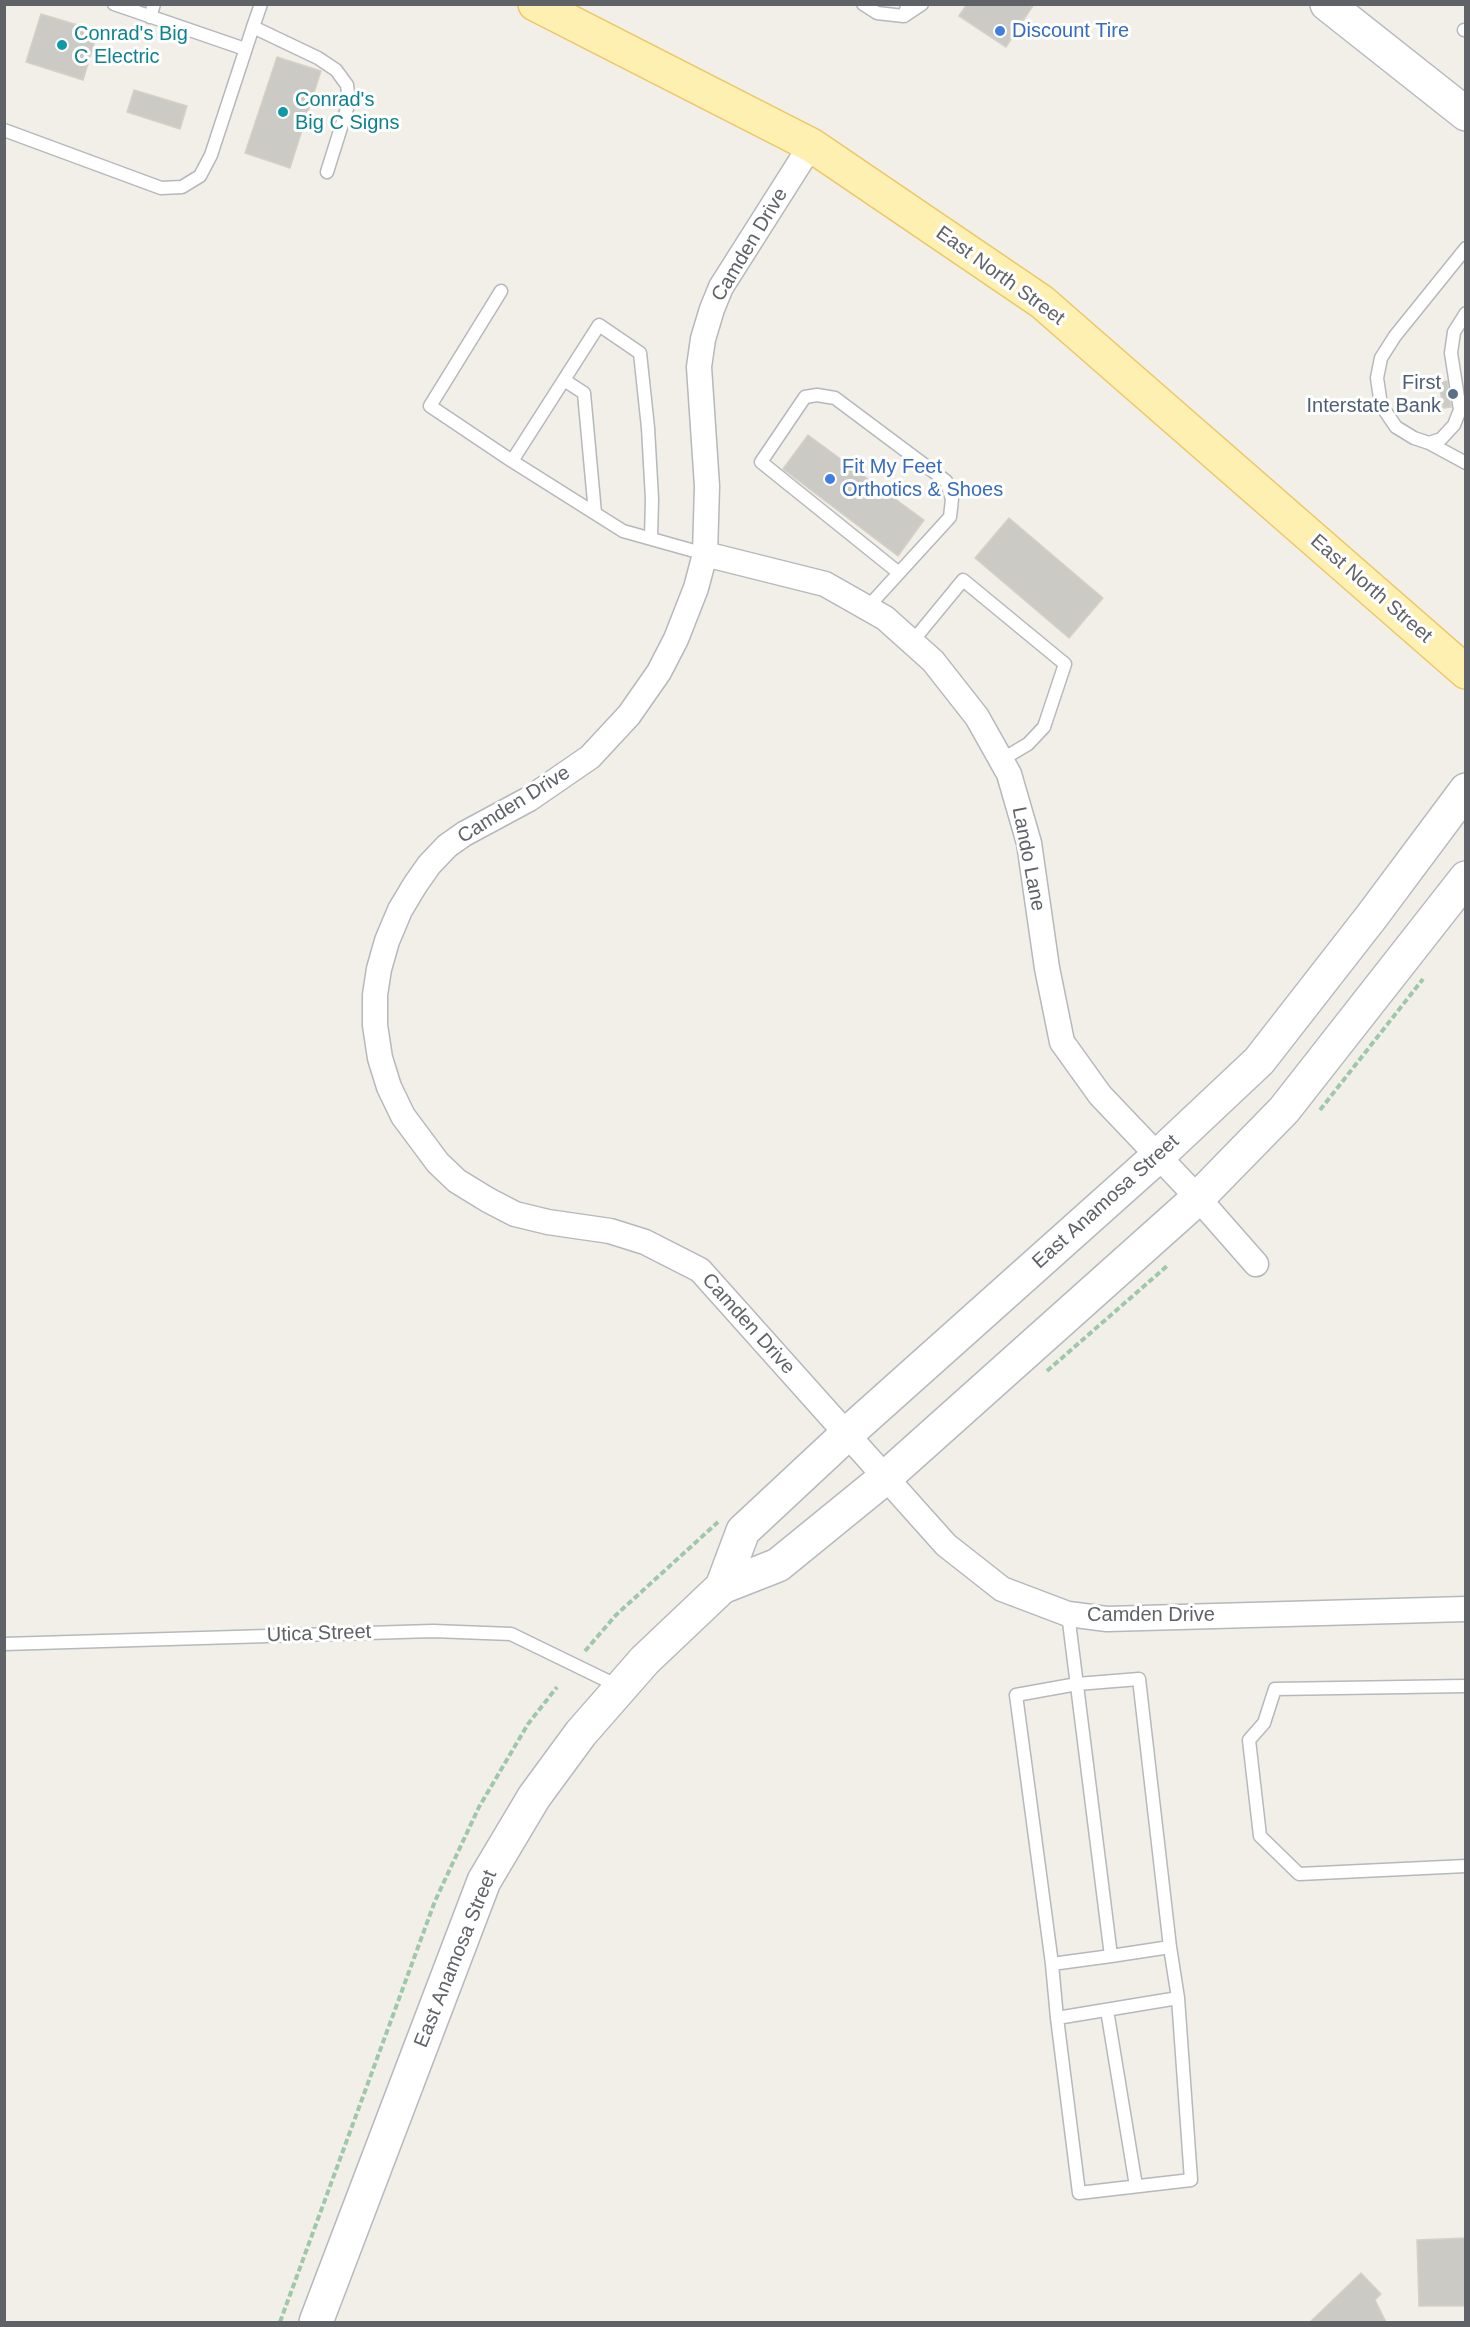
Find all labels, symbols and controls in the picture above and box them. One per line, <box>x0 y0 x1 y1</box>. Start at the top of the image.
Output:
place label: Discount Tire <box>1012 19 1129 43</box>
place label: Conrad's Big C Electric <box>74 22 188 69</box>
marker: Discount Tire <box>993 24 1007 38</box>
marker: Conrad's Big C Electric <box>55 38 69 52</box>
place label: Conrad's Big C Signs <box>295 88 399 135</box>
marker: Conrad's Big C Signs <box>276 105 290 119</box>
street label: Camden Drive <box>707 184 793 306</box>
street label: East North Street <box>931 221 1069 331</box>
place label: First Interstate Bank <box>1306 371 1441 418</box>
marker: First Interstate Bank <box>1446 387 1460 401</box>
place label: Fit My Feet Orthotics & Shoes <box>842 455 1003 502</box>
marker: Fit My Feet Orthotics & Shoes <box>823 472 837 486</box>
street label: East North Street <box>1305 530 1437 648</box>
street label: Camden Drive <box>453 761 575 849</box>
street label: Lando Lane <box>1006 805 1050 913</box>
street label: East Anamosa Street <box>1028 1130 1184 1274</box>
street label: Camden Drive <box>696 1268 800 1380</box>
street label: Camden Drive <box>1087 1603 1215 1627</box>
street label: Utica Street <box>266 1620 372 1648</box>
street label: East Anamosa Street <box>409 1867 503 2051</box>

